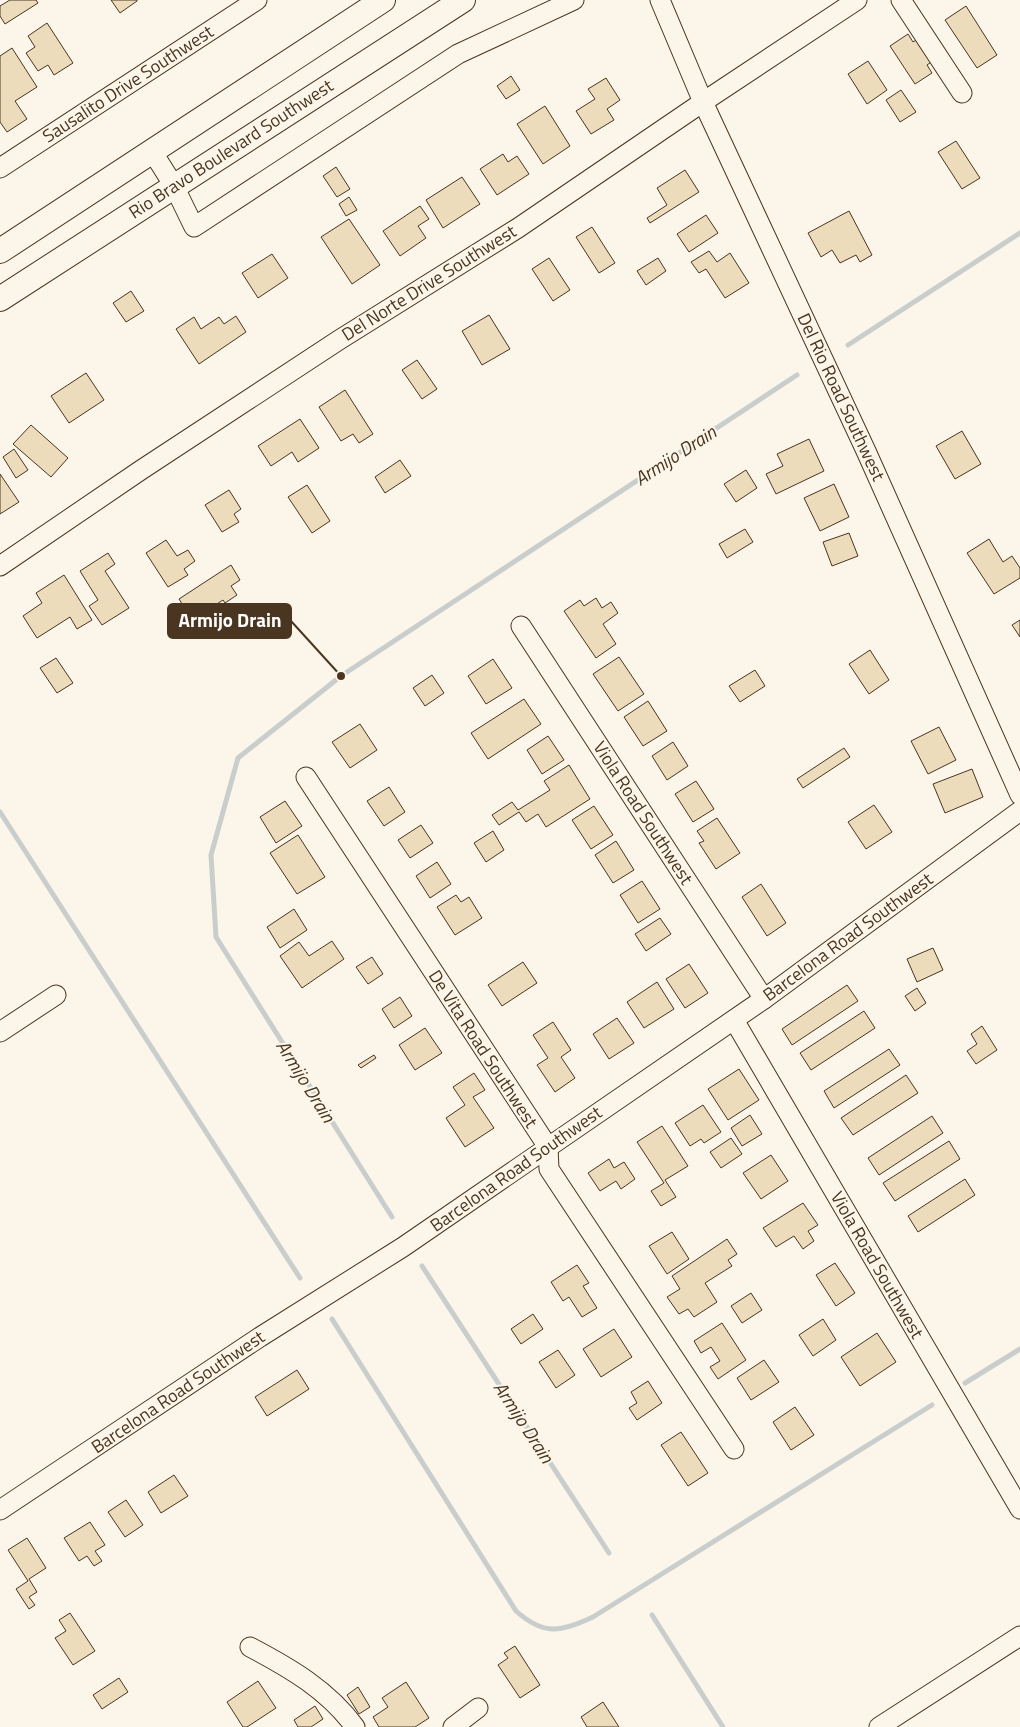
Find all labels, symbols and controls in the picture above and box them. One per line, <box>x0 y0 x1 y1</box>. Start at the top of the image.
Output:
street label: Sausalito Drive Southwest <box>37 18 219 149</box>
street label: Rio Bravo Boulevard Southwest <box>123 72 339 225</box>
street label: Del Norte Drive Southwest <box>336 217 522 347</box>
street label: Del Rio Road Southwest <box>791 308 893 486</box>
water label: Armijo Drain <box>628 417 722 492</box>
callout: Armijo Drain <box>168 604 291 638</box>
text: Armijo Drain <box>179 605 281 634</box>
street label: Viola Road Southwest <box>587 736 700 890</box>
street label: Barcelona Road Southwest <box>757 865 939 1008</box>
street label: De Vita Road Southwest <box>422 964 545 1134</box>
water label: Armijo Drain <box>270 1034 344 1128</box>
street label: Barcelona Road Southwest <box>424 1099 608 1238</box>
street label: Viola Road Southwest <box>824 1186 931 1344</box>
street label: Barcelona Road Southwest <box>85 1323 271 1460</box>
water label: Armijo Drain <box>487 1375 562 1469</box>

